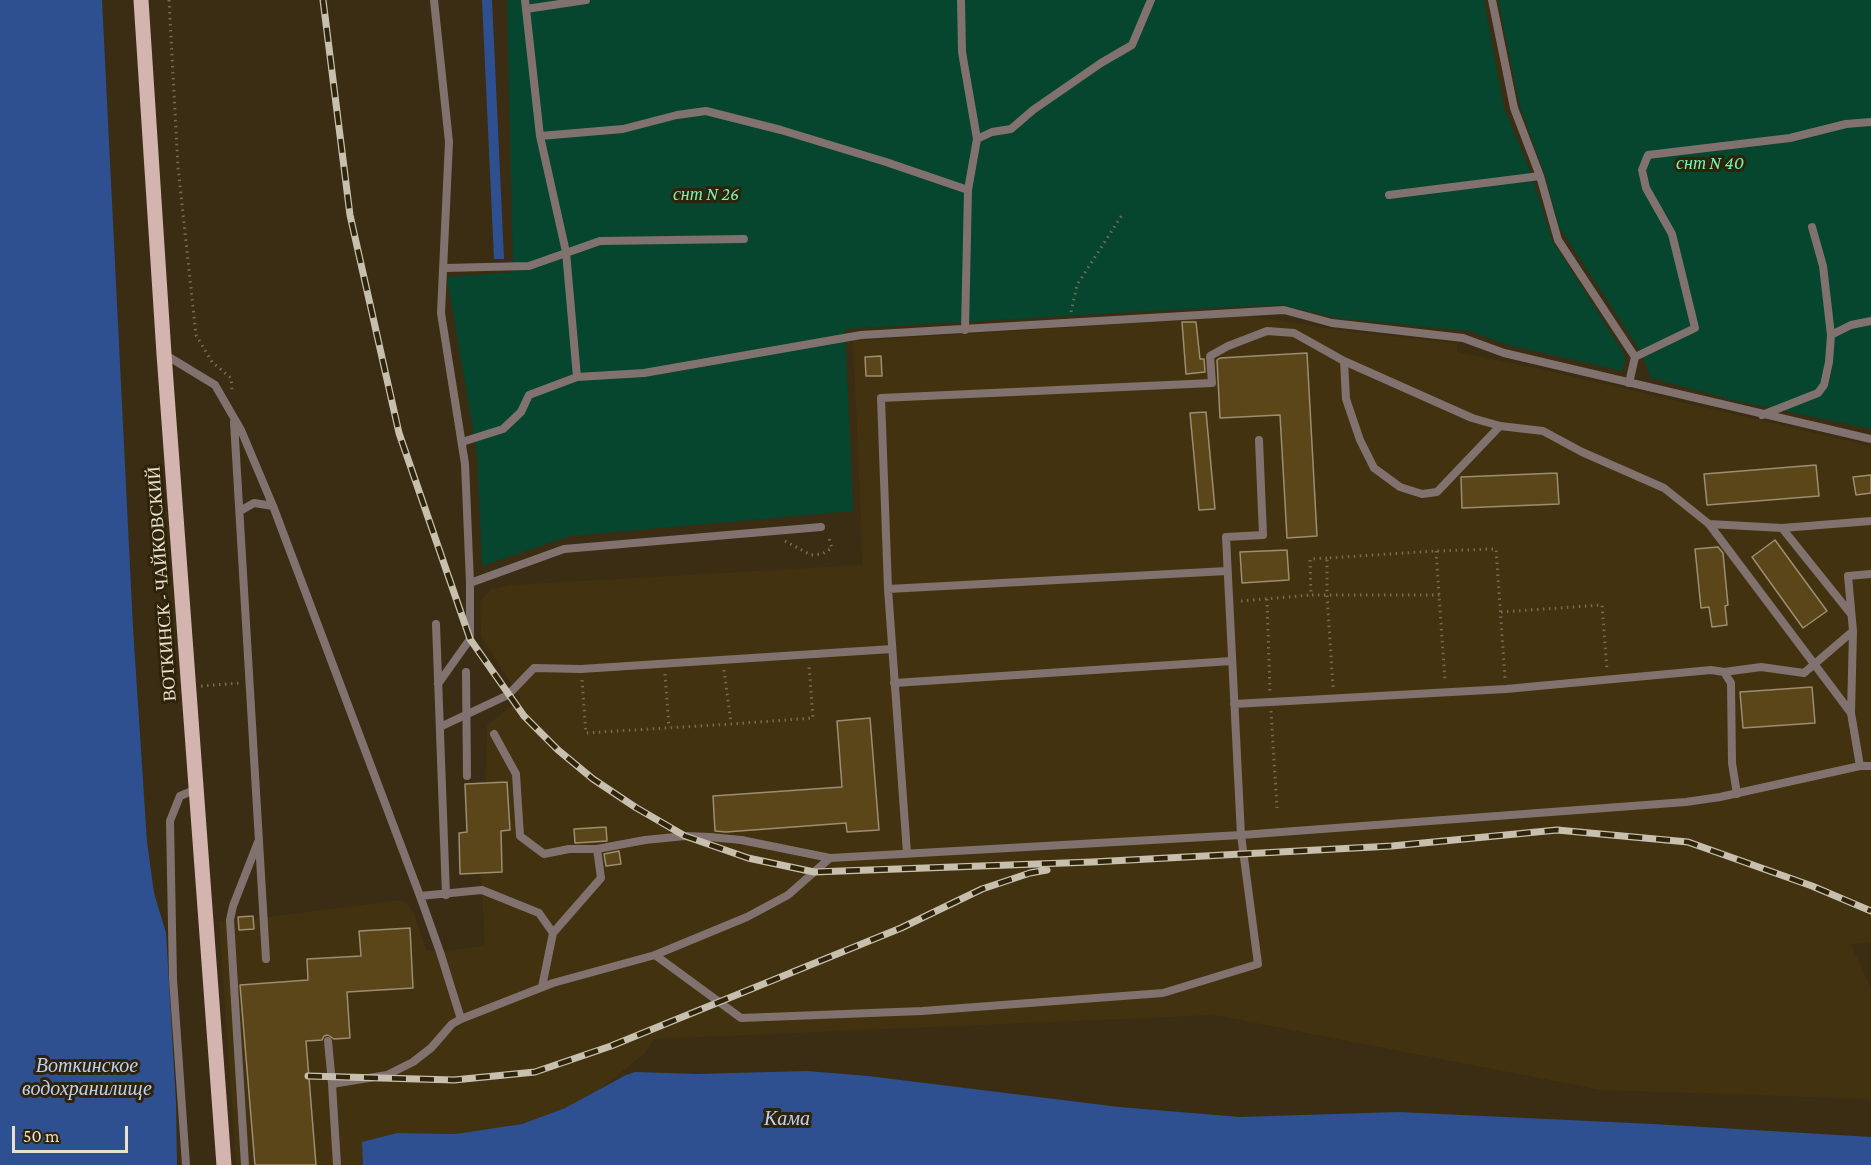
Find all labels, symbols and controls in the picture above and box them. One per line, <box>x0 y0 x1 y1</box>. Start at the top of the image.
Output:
park label: снт N 40 <box>1676 152 1744 174</box>
park label: снт N 26 <box>673 183 739 205</box>
street label: ВОТКИНСК - ЧАЙКОВСКИЙ <box>143 466 181 702</box>
water label: Воткинское водохранилище <box>22 1054 152 1101</box>
water label: Кама <box>764 1107 810 1131</box>
scale bar <box>15 1114 130 1152</box>
text: 50 m <box>23 1126 60 1146</box>

